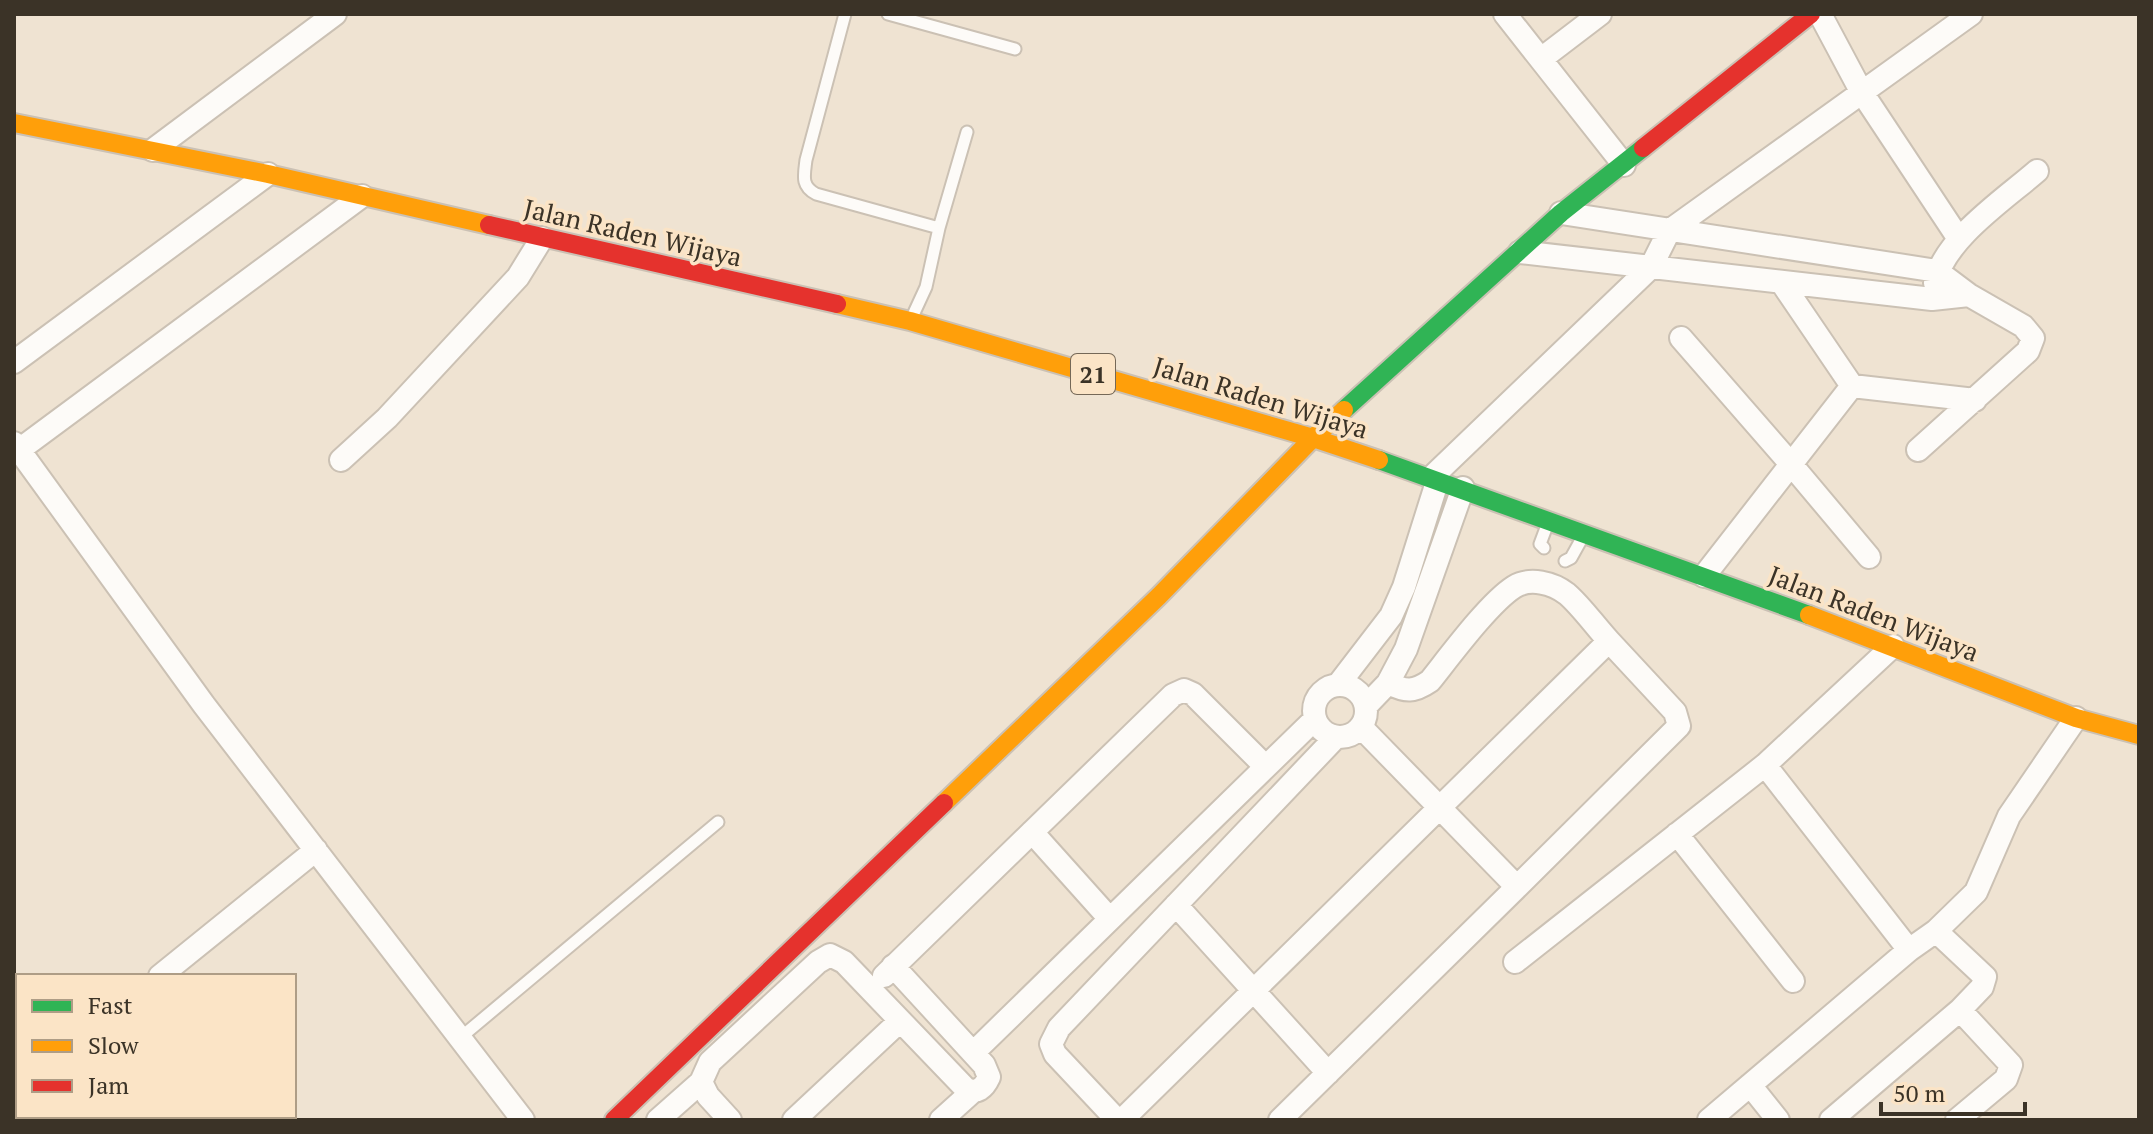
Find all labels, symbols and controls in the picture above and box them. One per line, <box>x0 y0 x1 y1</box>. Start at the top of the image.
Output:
street label: Jalan Raden Wijaya <box>521 190 745 274</box>
street label: Jalan Raden Wijaya <box>1150 348 1372 446</box>
road number: 21 <box>1071 354 1115 394</box>
street label: Jalan Raden Wijaya <box>1764 557 1984 669</box>
legend <box>16 974 296 1118</box>
text: Fast <box>88 989 133 1021</box>
text: Slow <box>88 1029 139 1061</box>
scale bar <box>1881 1066 2025 1116</box>
text: Jam <box>88 1069 129 1101</box>
text: 50 m <box>1893 1077 1945 1109</box>

